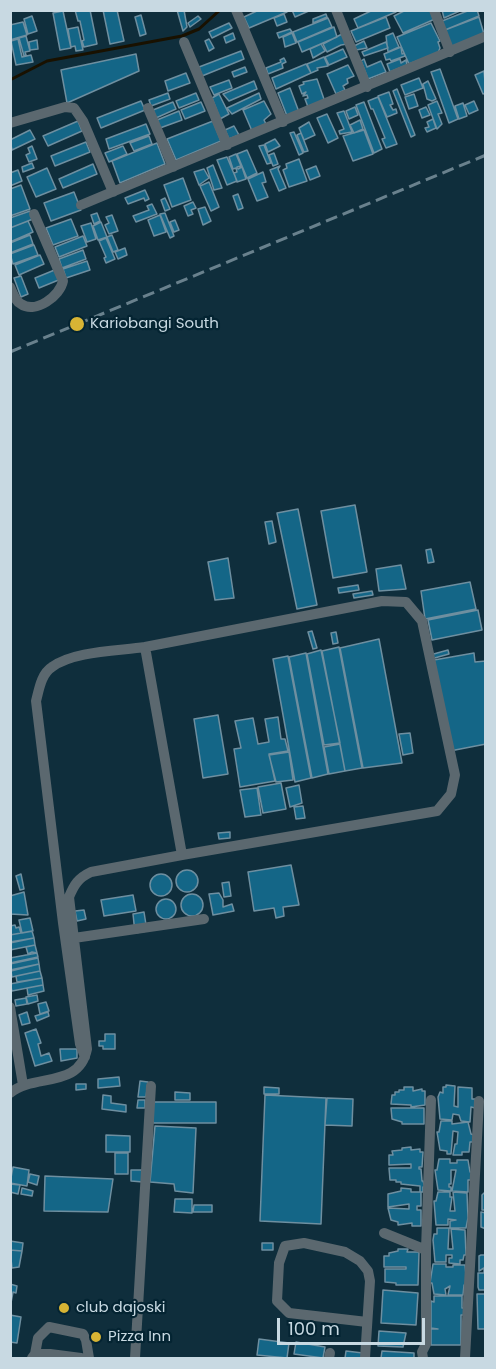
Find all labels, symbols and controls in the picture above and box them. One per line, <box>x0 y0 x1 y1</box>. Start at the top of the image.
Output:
marker: Kariobangi South <box>68 315 86 333</box>
place label: Kariobangi South <box>90 315 219 333</box>
place label: club dajoski <box>76 1299 165 1317</box>
marker: club dajoski <box>57 1301 71 1315</box>
scale bar <box>280 1306 428 1344</box>
text: 100 m <box>288 1316 340 1341</box>
place label: Pizza Inn <box>108 1328 171 1346</box>
marker: Pizza Inn <box>89 1330 103 1344</box>

